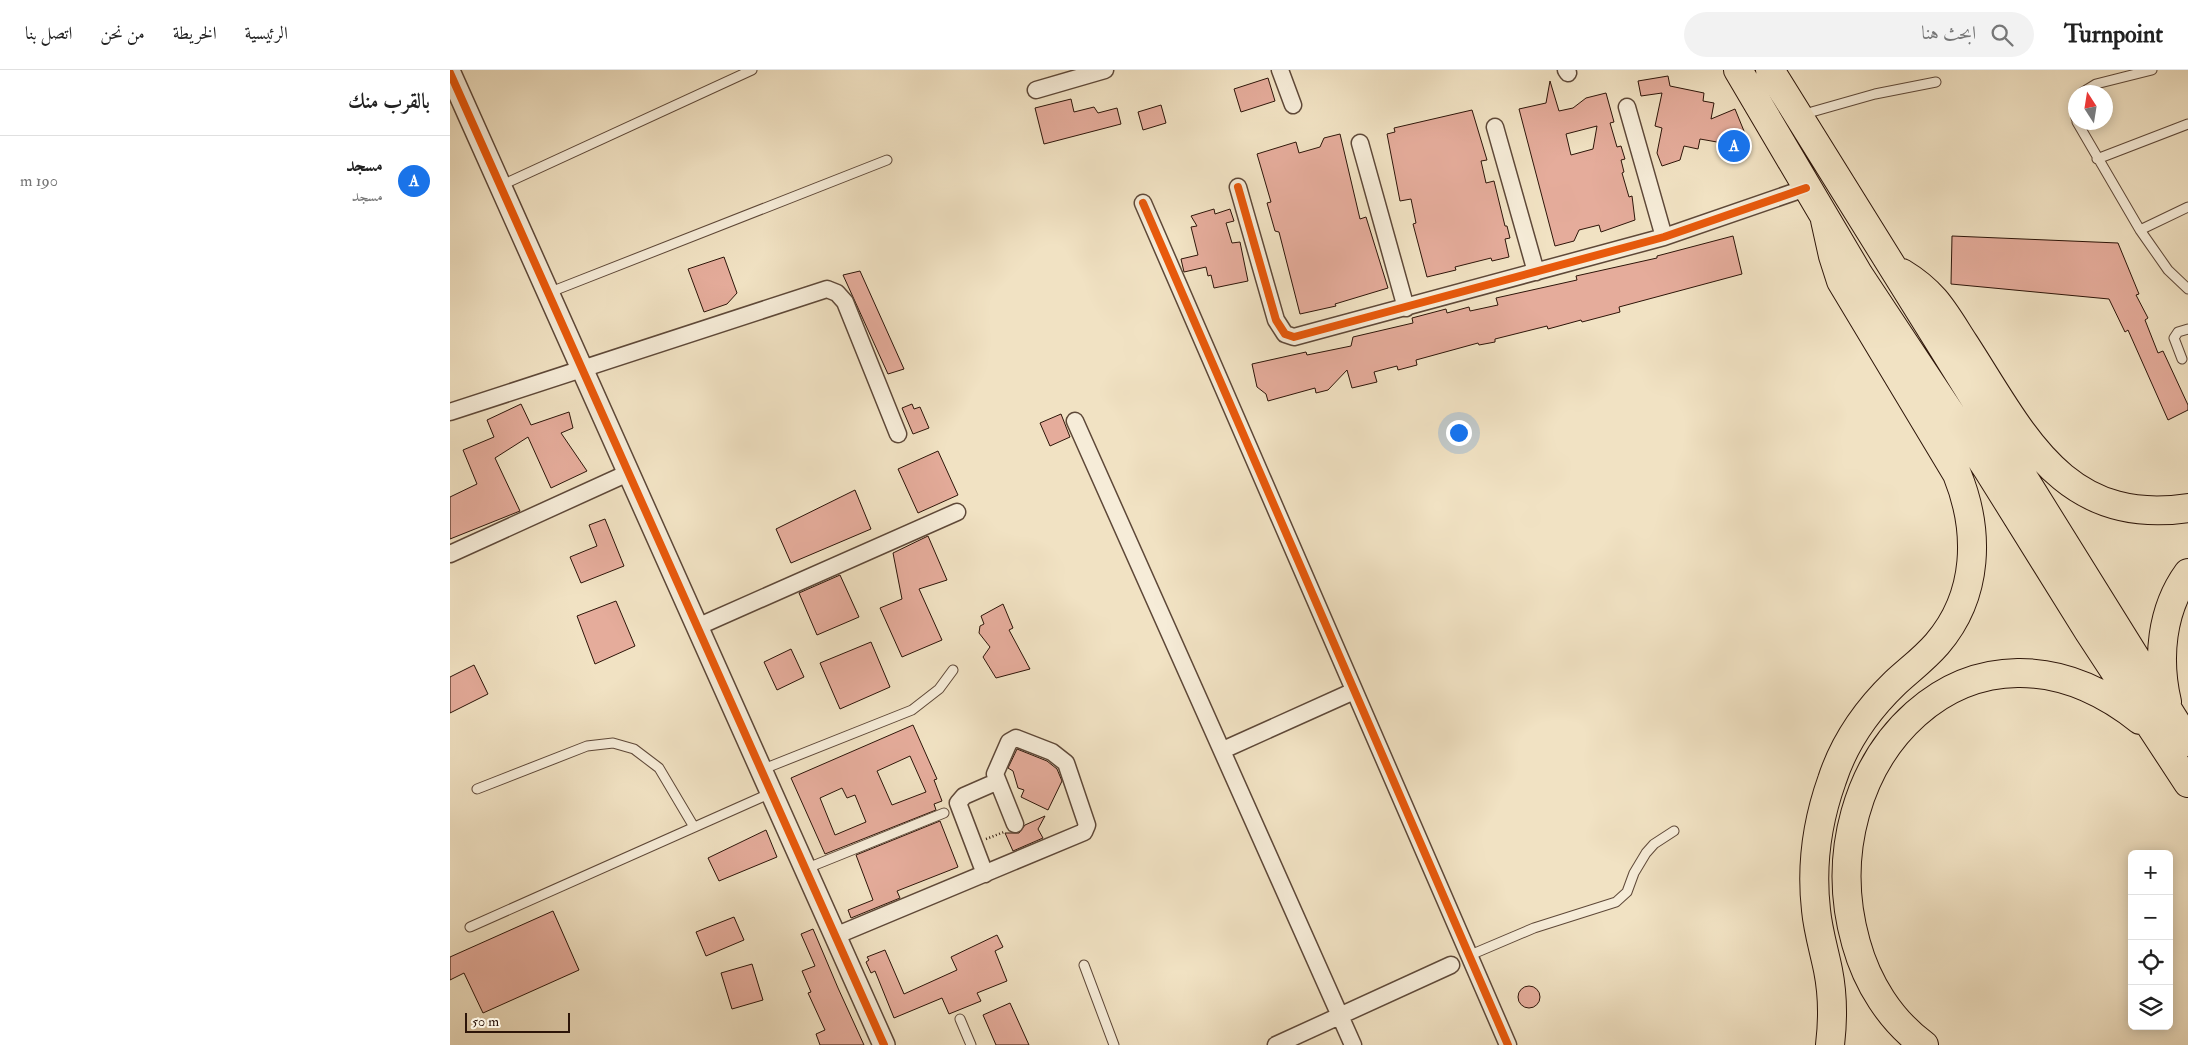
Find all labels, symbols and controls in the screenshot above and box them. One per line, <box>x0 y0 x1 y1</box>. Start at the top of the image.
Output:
search box <box>1684 12 2034 57</box>
text: Turnpoint <box>2064 19 2163 50</box>
text: ابحث هنا <box>1921 21 1976 45</box>
icon: search <box>1988 21 2016 49</box>
text: اتصل بنا <box>25 22 72 45</box>
text: من نحن <box>100 22 145 45</box>
text: الخريطة <box>173 22 217 45</box>
text: الرئيسية <box>245 22 288 45</box>
north arrow <box>2068 85 2113 130</box>
text: بالقرب منك <box>348 88 430 115</box>
pin: A <box>1718 127 1750 165</box>
text: مسجد <box>346 153 383 177</box>
text: 190 m <box>20 171 58 191</box>
text: A <box>409 171 419 191</box>
text: مسجد <box>352 186 383 206</box>
your location <box>1446 420 1472 446</box>
map controls <box>2128 850 2173 1030</box>
button: + <box>2128 850 2173 895</box>
button: − <box>2128 895 2173 940</box>
button: locate <box>2128 940 2173 985</box>
button: layers <box>2128 985 2173 1030</box>
scale bar <box>465 1010 570 1033</box>
text: 50 m <box>472 1013 499 1030</box>

